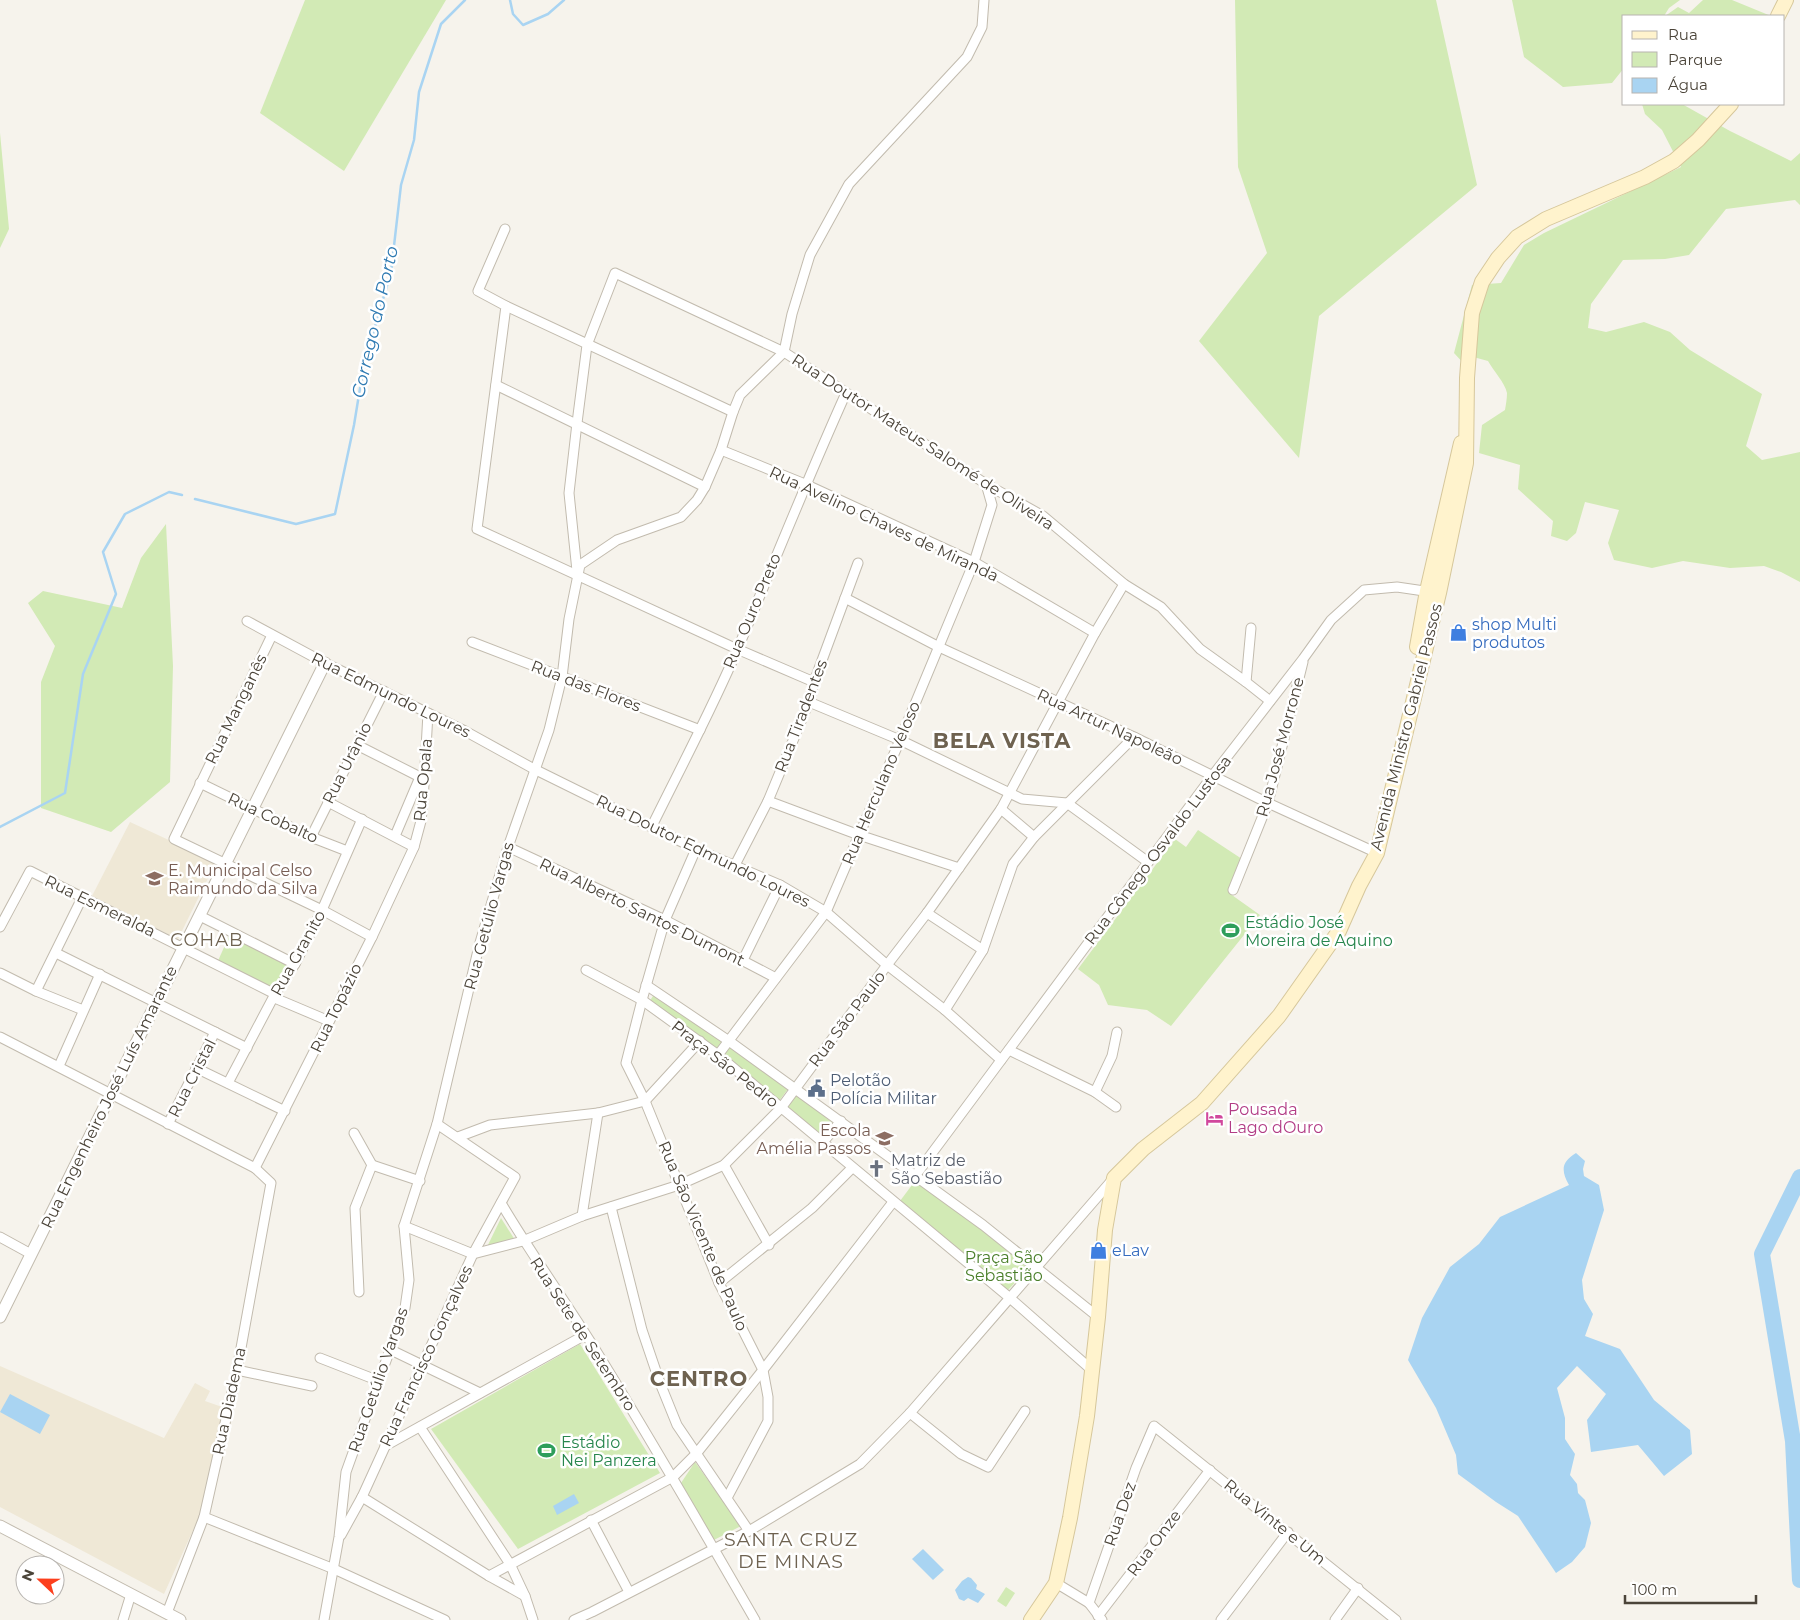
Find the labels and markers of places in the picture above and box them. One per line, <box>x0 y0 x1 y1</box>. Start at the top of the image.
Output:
place label: shop Multi produtos <box>1472 615 1557 652</box>
shop icon: shop Multi produtos <box>1448 623 1468 643</box>
place label: E. Municipal Celso Raimundo da Silva <box>168 861 318 898</box>
school or university icon: E. Municipal Celso Raimundo da Silva <box>144 869 164 889</box>
place label: Estádio José Moreira de Aquino <box>1245 913 1393 950</box>
sports icon: Estádio José Moreira de Aquino <box>1221 921 1241 941</box>
place label: Pelotão Polícia Militar <box>830 1071 937 1108</box>
public building icon: Pelotão Polícia Militar <box>806 1079 826 1099</box>
place label: Pousada Lago dOuro <box>1228 1100 1323 1137</box>
hotel icon: Pousada Lago dOuro <box>1204 1108 1224 1128</box>
place label: Escola Amélia Passos <box>757 1121 871 1158</box>
school or university icon: Escola Amélia Passos <box>875 1129 895 1149</box>
place label: Matriz de São Sebastião <box>891 1151 1002 1188</box>
church icon: Matriz de São Sebastião <box>867 1159 887 1179</box>
shop icon: eLav <box>1088 1240 1108 1260</box>
place label: eLav <box>1112 1241 1149 1260</box>
place label: Estádio Nei Panzera <box>561 1433 657 1470</box>
sports icon: Estádio Nei Panzera <box>537 1441 557 1461</box>

